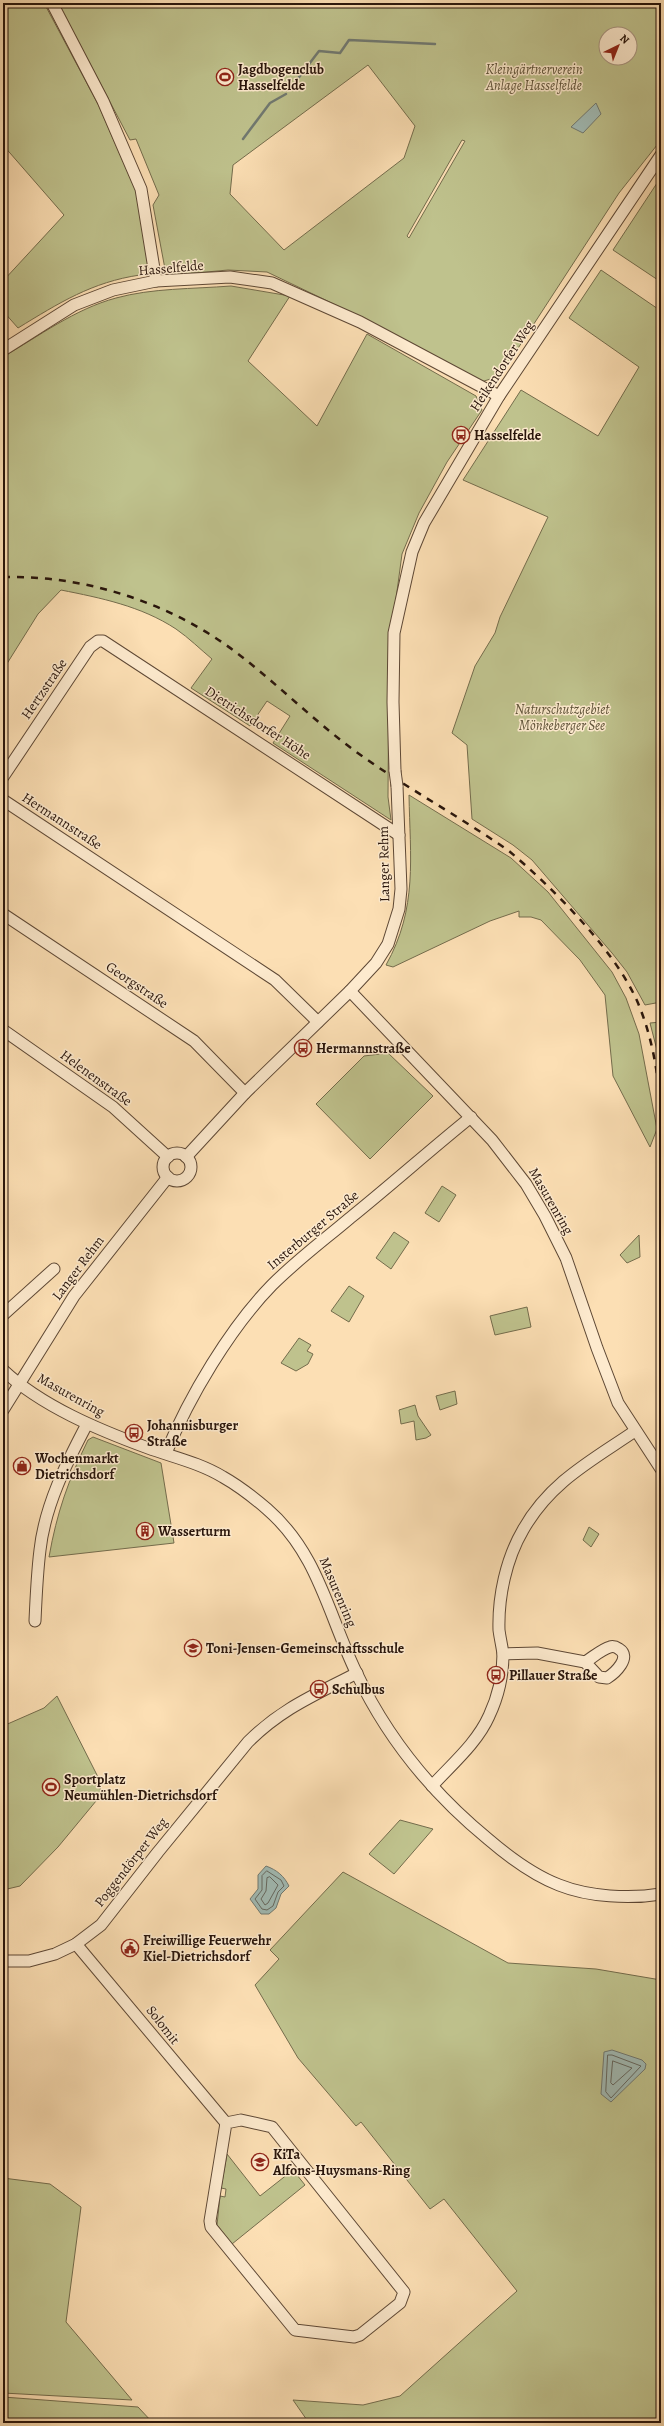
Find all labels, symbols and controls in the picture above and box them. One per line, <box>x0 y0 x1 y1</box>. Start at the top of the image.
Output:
north arrow <box>598 26 638 66</box>
text: N <box>616 31 633 47</box>
place label: Jagdbogenclub Hasselfelde <box>238 60 324 95</box>
park label: Kleingärtnerverein Anlage Hasselfelde <box>485 60 583 95</box>
sports icon: Jagdbogenclub Hasselfelde <box>215 67 235 87</box>
street label: Hasselfelde <box>137 256 205 280</box>
street label: Heikendorfer Weg <box>465 317 539 415</box>
bus stop icon: Hasselfelde <box>451 425 471 445</box>
place label: Hasselfelde <box>474 426 542 445</box>
street label: Hertzstraße <box>17 655 71 723</box>
street label: Dietrichsdorfer Höhe <box>201 682 315 764</box>
park label: Naturschutzgebiet Mönkeberger See <box>515 700 610 735</box>
street label: Hermannstraße <box>18 788 106 854</box>
street label: Langer Rehm <box>374 825 394 902</box>
street label: Georgstraße <box>102 957 172 1013</box>
bus stop icon: Hermannstraße <box>293 1038 313 1058</box>
place label: Hermannstraße <box>316 1039 411 1058</box>
street label: Helenenstraße <box>56 1046 136 1110</box>
street label: Masurenring <box>524 1164 578 1238</box>
street label: Insterburger Straße <box>263 1186 363 1274</box>
street label: Langer Rehm <box>47 1232 109 1304</box>
street label: Masurenring <box>34 1369 108 1421</box>
place label: Johannisburger Straße <box>147 1416 238 1451</box>
bus stop icon: Johannisburger Straße <box>124 1423 144 1443</box>
place label: Wochenmarkt Dietrichsdorf <box>34 1449 119 1484</box>
shop icon: Wochenmarkt Dietrichsdorf <box>12 1456 32 1476</box>
building icon: Wasserturm <box>135 1521 155 1541</box>
place label: Wasserturm <box>157 1522 231 1541</box>
street label: Masurenring <box>315 1554 361 1630</box>
school or university icon: Toni-Jensen-Gemeinschaftsschule <box>183 1638 203 1658</box>
place label: Toni-Jensen-Gemeinschaftsschule <box>206 1639 405 1658</box>
bus stop icon: Pillauer Straße <box>486 1665 506 1685</box>
place label: Pillauer Straße <box>509 1666 598 1685</box>
bus stop icon: Schulbus <box>309 1679 329 1699</box>
place label: Schulbus <box>332 1680 385 1699</box>
place label: Sportplatz Neumühlen-Dietrichsdorf <box>64 1770 219 1805</box>
sports icon: Sportplatz Neumühlen-Dietrichsdorf <box>41 1777 61 1797</box>
street label: Poggendörper Weg <box>90 1813 172 1911</box>
place label: Freiwillige Feuerwehr Kiel-Dietrichsdorf <box>143 1931 272 1966</box>
public building icon: Freiwillige Feuerwehr Kiel-Dietrichsdorf <box>120 1938 140 1958</box>
street label: Solomit <box>142 2002 184 2049</box>
place label: KiTa Alfons-Huysmans-Ring <box>272 2145 411 2180</box>
school or university icon: KiTa Alfons-Huysmans-Ring <box>250 2152 270 2172</box>

